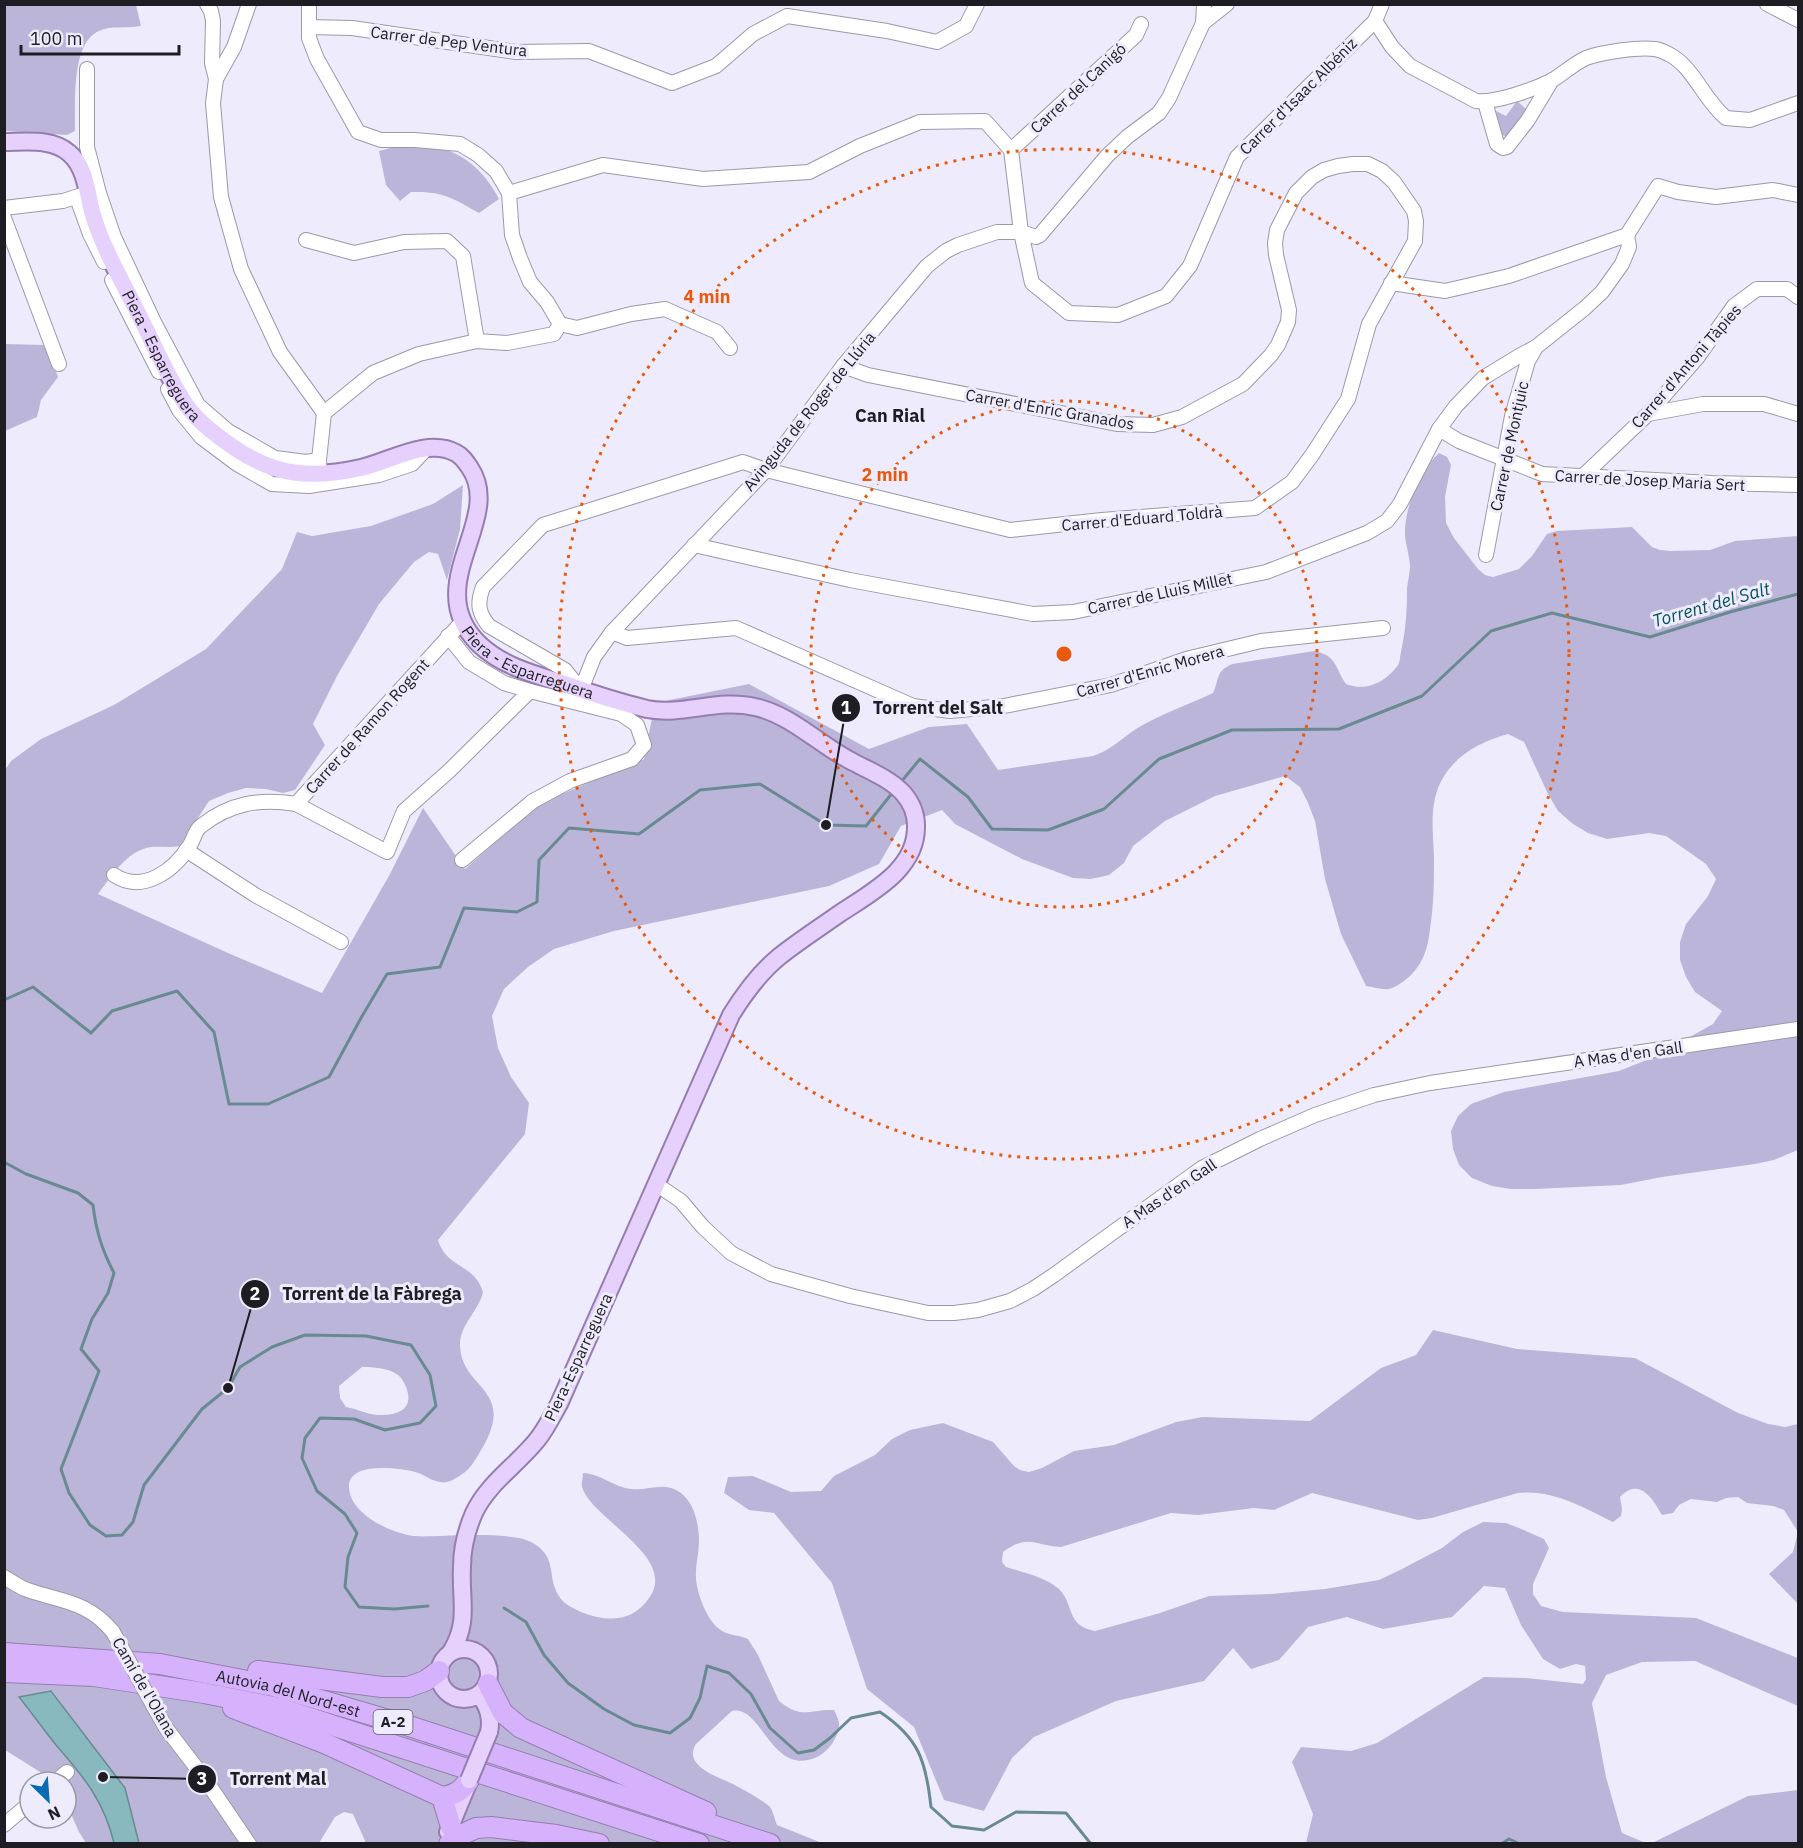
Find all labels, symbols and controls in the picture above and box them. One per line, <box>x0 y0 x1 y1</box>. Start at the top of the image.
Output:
scale bar <box>21 18 178 56</box>
street label: Carrer de Pep Ventura <box>369 21 529 61</box>
text: 100 m <box>30 27 82 50</box>
street label: Carrer d'Isaac Albéniz <box>1235 33 1361 159</box>
street label: Carrer del Canigó <box>1026 38 1130 137</box>
text: 4 min <box>683 285 731 308</box>
street label: Piera - Esparreguera <box>118 287 206 426</box>
street label: Carrer d'Antoni Tàpies <box>1627 300 1745 432</box>
street label: Avinguda de Roger de Llúria <box>739 327 880 495</box>
street label: Carrer de Montjuic <box>1485 379 1533 513</box>
street label: Carrer d'Enric Granados <box>964 384 1136 434</box>
district label: Can Rial <box>855 404 925 427</box>
text: 2 min <box>861 463 909 486</box>
street label: Carrer de Josep Maria Sert <box>1554 465 1746 495</box>
street label: Carrer d'Eduard Toldrà <box>1061 501 1224 535</box>
street label: Carrer de Lluis Millet <box>1086 568 1234 618</box>
water label: Torrent del Salt <box>1649 576 1773 632</box>
street label: Piera - Esparreguera <box>457 622 597 703</box>
street label: Carrer d'Enric Morera <box>1074 640 1227 702</box>
centre of rings <box>1054 644 1074 664</box>
street label: Carrer de Ramon Rogent <box>301 654 433 798</box>
callout: Torrent del Salt <box>831 690 1016 726</box>
text: 1 <box>841 696 852 719</box>
text: Torrent del Salt <box>873 696 1003 719</box>
street label: A Mas d'en Gall <box>1572 1036 1684 1072</box>
street label: A Mas d'en Gall <box>1118 1154 1220 1232</box>
callout: Torrent de la Fàbrega <box>240 1276 474 1312</box>
text: 2 <box>250 1282 260 1305</box>
text: Torrent de la Fàbrega <box>282 1282 462 1305</box>
street label: Piera-Esparreguera <box>540 1289 617 1424</box>
street label: Camí de l'Olana <box>108 1634 182 1741</box>
street label: Autovia del Nord-est <box>215 1665 363 1721</box>
road number: A-2 <box>374 1710 412 1734</box>
callout: Torrent Mal <box>187 1761 338 1797</box>
text: 3 <box>197 1767 207 1790</box>
text: Torrent Mal <box>230 1767 327 1790</box>
north arrow <box>18 1770 78 1830</box>
text: N <box>45 1802 64 1825</box>

